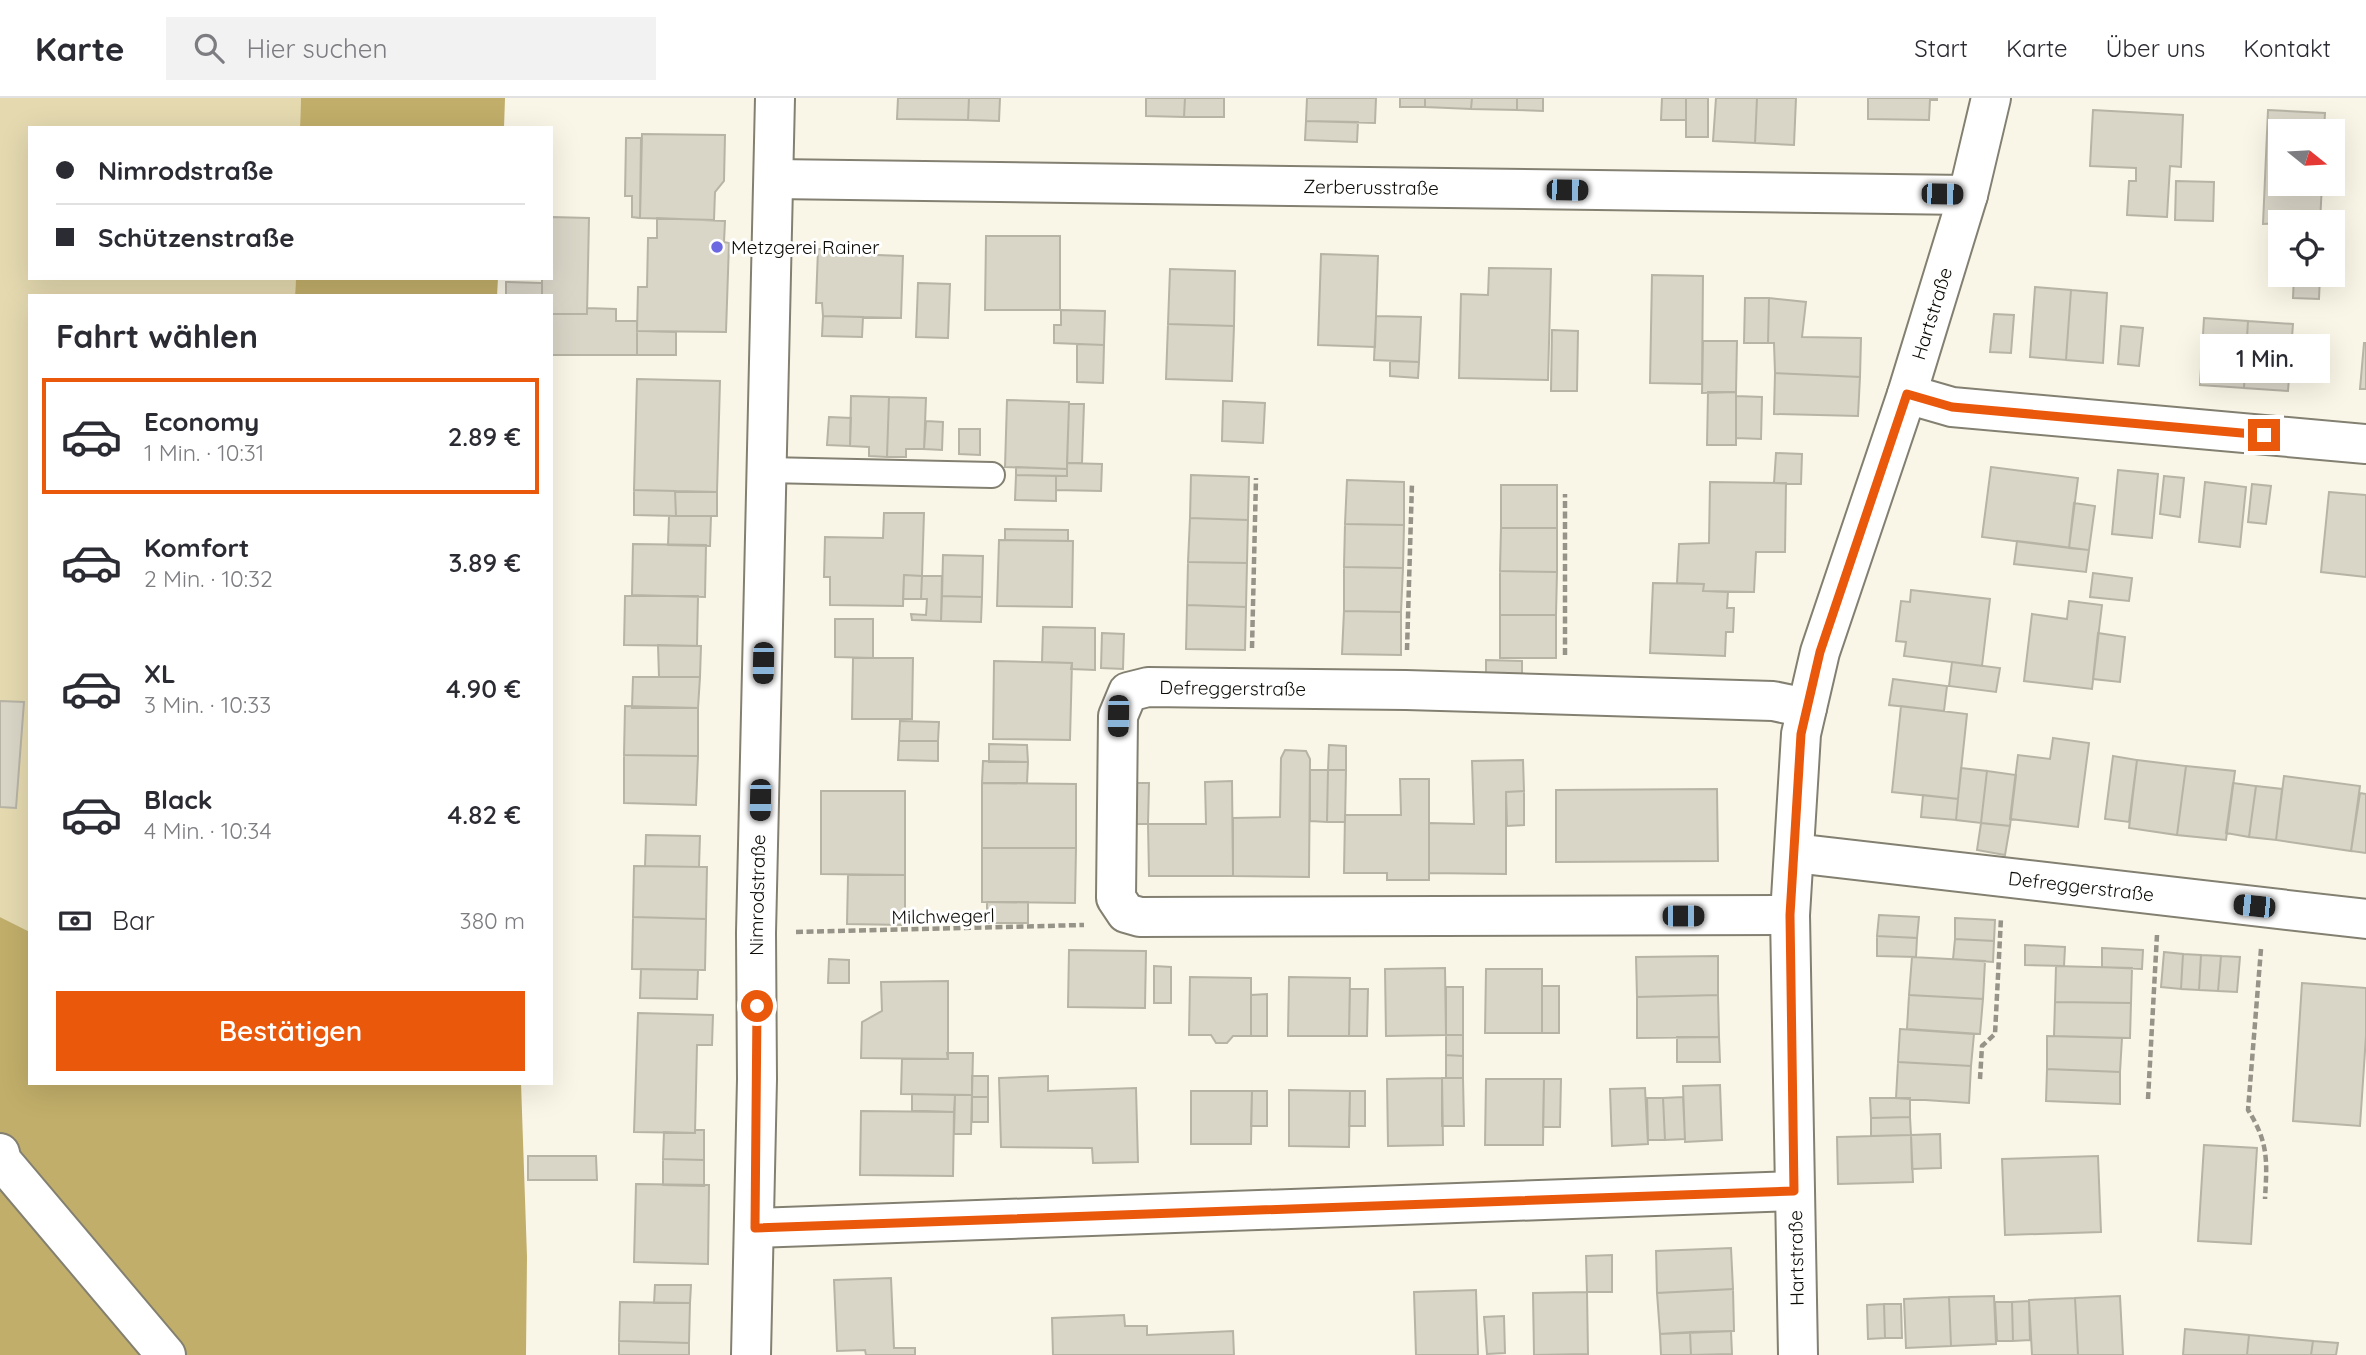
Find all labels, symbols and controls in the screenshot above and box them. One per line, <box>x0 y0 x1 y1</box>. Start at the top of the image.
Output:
search box <box>166 17 656 80</box>
text: Karte <box>35 28 124 69</box>
icon: search <box>190 29 228 67</box>
text: Hier suchen <box>246 32 388 65</box>
text: Start <box>1914 33 1968 63</box>
text: Karte <box>2006 33 2067 63</box>
text: Über uns <box>2105 33 2205 63</box>
text: Kontakt <box>2243 33 2331 63</box>
north arrow <box>2268 119 2345 196</box>
map controls <box>2268 119 2345 287</box>
text: Nimrodstraße <box>98 154 274 187</box>
street label: Zerberusstraße <box>1303 174 1439 200</box>
car <box>1546 179 1589 201</box>
car <box>1921 183 1964 205</box>
button: locate <box>2268 210 2345 287</box>
text: Schützenstraße <box>98 221 294 254</box>
place label: Metzgerei Rainer <box>731 235 880 259</box>
marker: Metzgerei Rainer <box>709 239 725 255</box>
street label: Hartstraße <box>1906 264 1957 363</box>
text: Fahrt wählen <box>56 316 258 356</box>
callout: 1 Min. <box>2199 334 2329 382</box>
text: 1 Min. <box>2236 344 2294 373</box>
icon: car <box>60 405 123 468</box>
text: Economy <box>144 405 259 438</box>
route end <box>2248 419 2280 451</box>
text: 2.89 € <box>448 420 521 453</box>
text: 1 Min. · 10:31 <box>144 438 264 467</box>
icon: car <box>60 531 123 594</box>
text: Komfort <box>144 531 249 564</box>
text: 3.89 € <box>448 546 521 579</box>
text: 2 Min. · 10:32 <box>144 564 273 593</box>
car <box>753 642 774 684</box>
icon: car <box>60 657 123 720</box>
text: XL <box>144 657 176 690</box>
text: 4.90 € <box>446 672 521 705</box>
street label: Defreggerstraße <box>1159 675 1306 701</box>
text: 3 Min. · 10:33 <box>144 690 271 719</box>
car <box>1108 695 1129 737</box>
car <box>750 779 771 821</box>
icon: car <box>60 783 123 846</box>
text: Black <box>144 783 213 816</box>
text: 4.82 € <box>448 798 521 831</box>
text: 4 Min. · 10:34 <box>144 816 272 845</box>
street label: Nimrodstraße <box>744 834 770 956</box>
street label: Defreggerstraße <box>2007 866 2155 906</box>
car <box>2233 893 2276 919</box>
icon: cash <box>56 902 94 940</box>
street label: Milchwegerl <box>891 903 995 929</box>
text: Bar <box>112 904 155 937</box>
text: 380 m <box>460 906 525 935</box>
car <box>1663 906 1705 927</box>
route start <box>741 990 773 1022</box>
button: Bestätigen <box>56 991 525 1071</box>
street label: Hartstraße <box>1783 1210 1809 1306</box>

